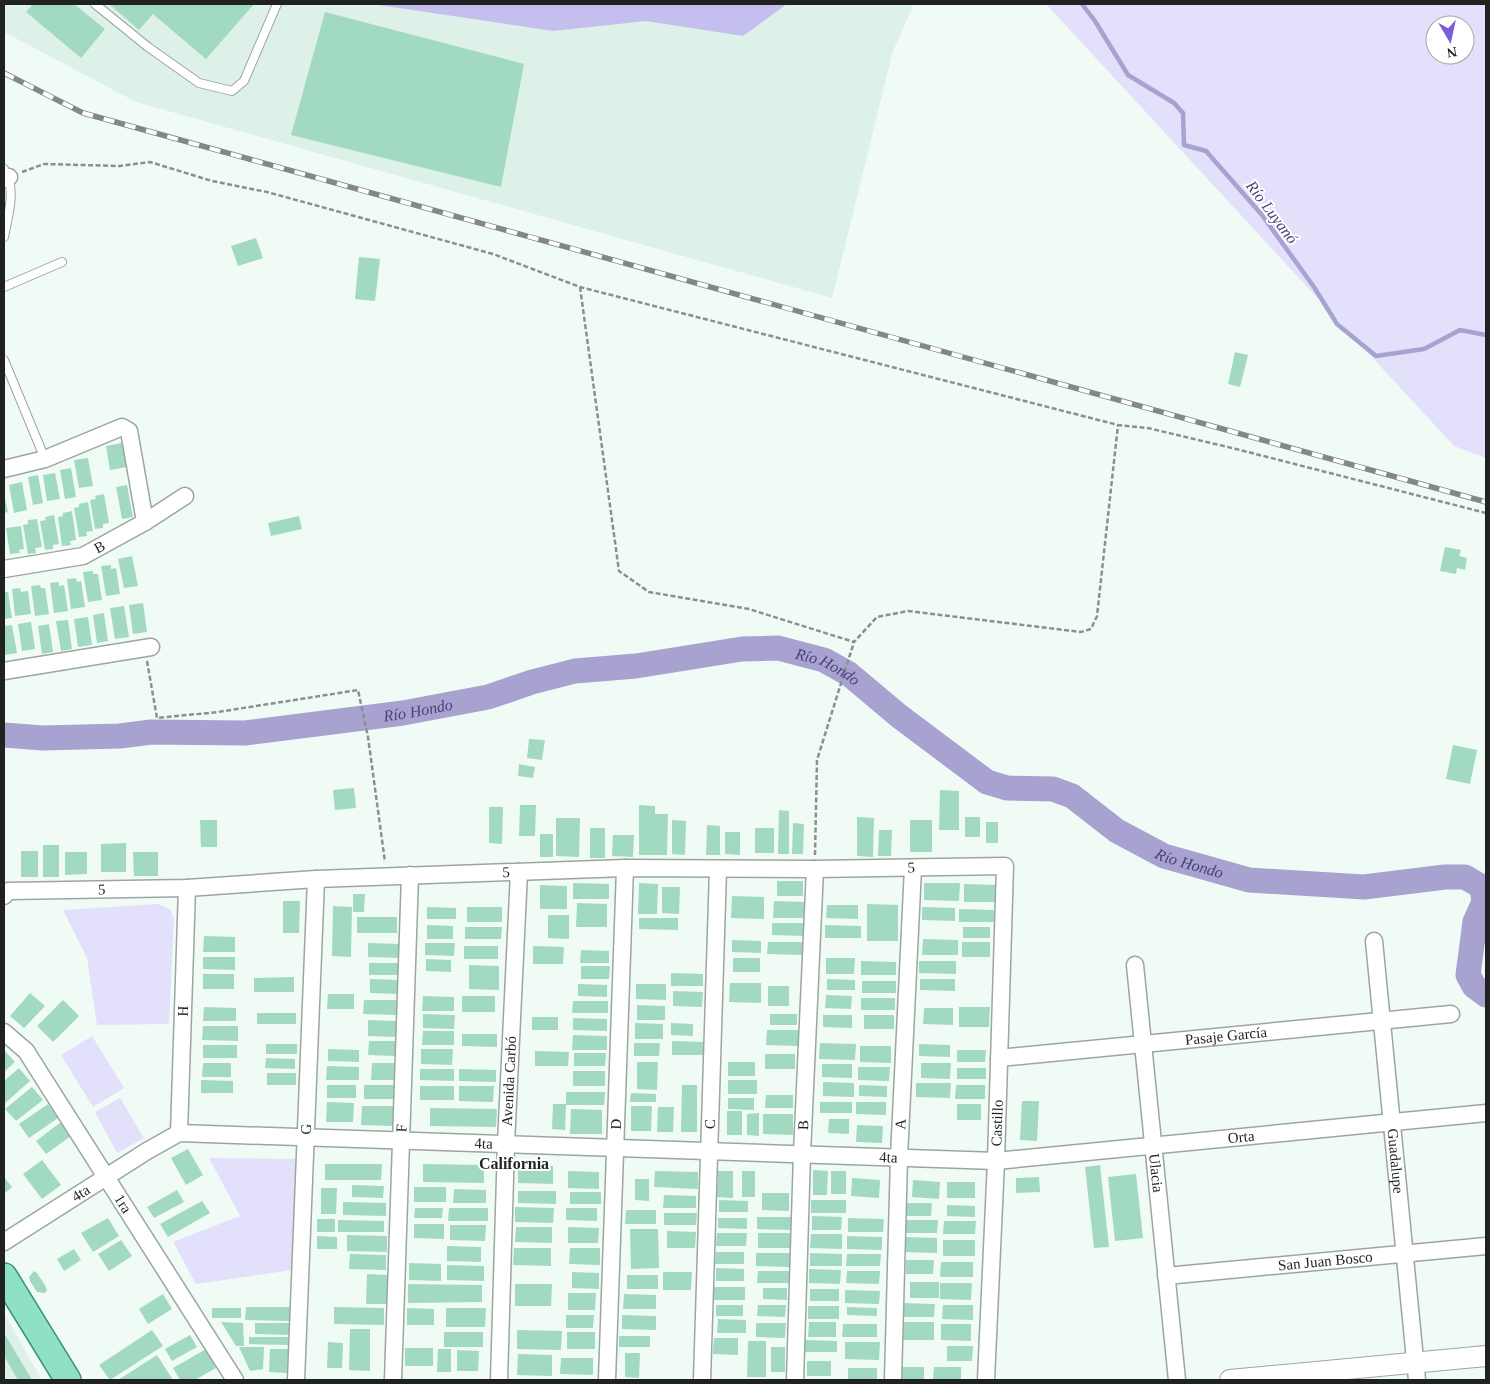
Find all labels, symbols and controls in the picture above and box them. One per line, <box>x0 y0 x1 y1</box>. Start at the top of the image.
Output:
north arrow <box>1425 15 1475 65</box>
text: N <box>1446 44 1458 61</box>
water label: Río Luyanó <box>1241 176 1301 247</box>
street label: B <box>91 537 108 556</box>
water label: Río Hondo <box>793 644 864 688</box>
water label: Río Hondo <box>382 695 454 724</box>
water label: Río Hondo <box>1152 844 1225 881</box>
street label: 5 <box>907 859 915 876</box>
street label: 5 <box>502 864 510 880</box>
street label: 5 <box>98 881 105 897</box>
street label: H <box>175 1005 191 1017</box>
street label: Pasaje García <box>1184 1024 1268 1048</box>
street label: Avenida Carbó <box>499 1036 519 1127</box>
street label: Castillo <box>988 1099 1006 1147</box>
street label: D <box>608 1118 624 1130</box>
street label: A <box>892 1118 909 1130</box>
street label: C <box>702 1119 718 1129</box>
street label: B <box>795 1120 812 1131</box>
street label: G <box>298 1123 314 1135</box>
street label: F <box>393 1124 410 1133</box>
street label: Orta <box>1227 1128 1256 1146</box>
street label: Guadalupe <box>1384 1128 1407 1194</box>
street label: 4ta <box>474 1135 493 1152</box>
street label: 4ta <box>879 1149 898 1166</box>
street label: Ulacia <box>1146 1153 1166 1194</box>
district label: California <box>479 1155 549 1172</box>
street label: 4ta <box>69 1181 93 1205</box>
street label: 1ra <box>111 1191 135 1216</box>
street label: San Juan Bosco <box>1277 1249 1373 1273</box>

